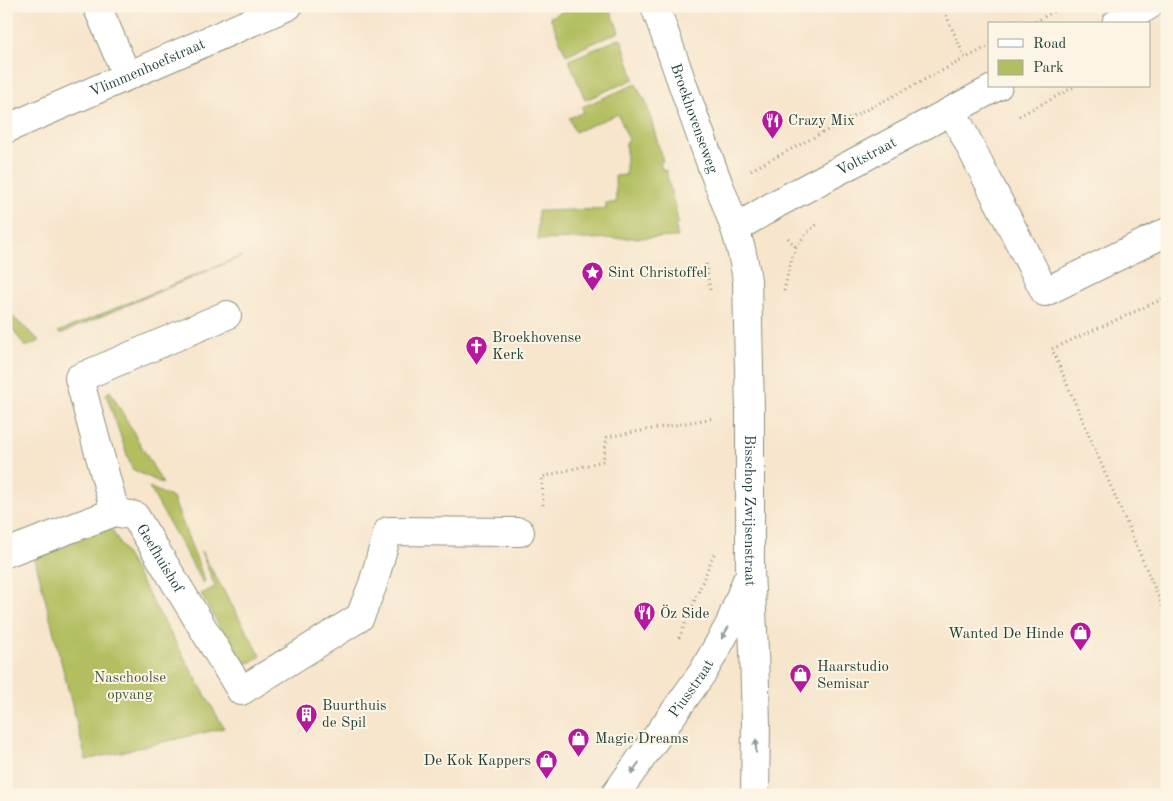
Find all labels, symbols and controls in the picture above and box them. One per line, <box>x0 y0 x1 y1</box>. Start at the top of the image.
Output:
legend <box>988 22 1150 88</box>
street label: Vlimmenhoefstraat <box>88 37 208 100</box>
text: Road <box>1033 37 1067 52</box>
text: Park <box>1033 61 1064 76</box>
street label: Broekhovenseweg <box>667 62 720 176</box>
restaurant icon: Crazy Mix <box>760 108 784 139</box>
place label: Crazy Mix <box>788 114 855 129</box>
street label: Voltstraat <box>835 135 899 179</box>
place icon: Sint Christoffel <box>580 260 604 291</box>
place label: Sint Christoffel <box>608 266 707 281</box>
place label: Broekhovense Kerk <box>492 331 581 363</box>
church icon: Broekhovense Kerk <box>464 334 488 365</box>
street label: Bisschop Zwijsenstraat <box>741 435 757 587</box>
street label: Geefhuishof <box>133 522 186 596</box>
restaurant icon: Öz Side <box>632 601 656 632</box>
place label: Öz Side <box>660 604 709 622</box>
shop icon: Wanted De Hinde <box>1068 621 1092 652</box>
one-way arrow <box>721 626 730 640</box>
place label: Wanted De Hinde <box>948 627 1064 642</box>
street label: Piusstraat <box>667 658 717 721</box>
place label: Haarstudio Semisar <box>817 660 889 692</box>
shop icon: Haarstudio Semisar <box>789 663 813 694</box>
park label: Naschoolse opvang <box>94 671 166 703</box>
place label: Buurthuis de Spil <box>322 699 387 731</box>
building icon: Buurthuis de Spil <box>294 702 318 733</box>
shop icon: Magic Dreams <box>567 726 591 757</box>
place label: Magic Dreams <box>595 732 688 747</box>
one-way arrow <box>752 738 760 754</box>
shop icon: De Kok Kappers <box>535 748 559 779</box>
place label: De Kok Kappers <box>424 754 531 769</box>
one-way arrow <box>630 761 640 775</box>

